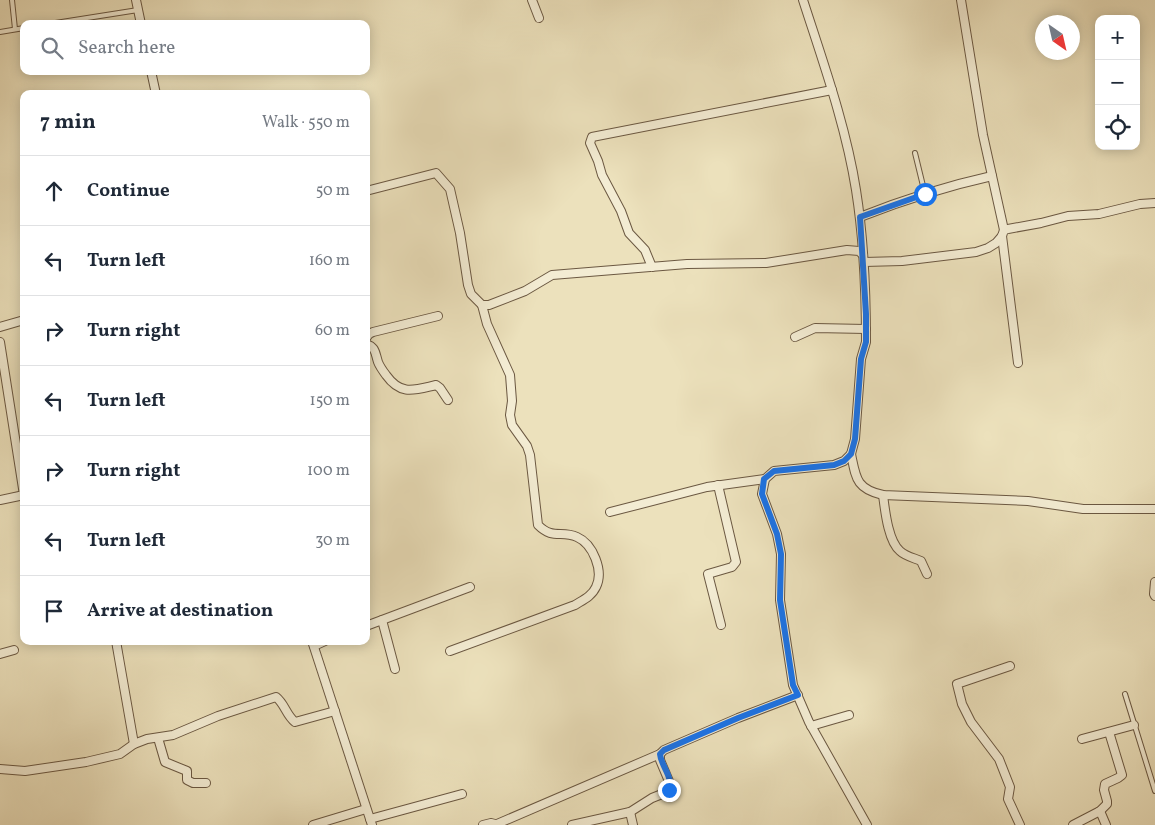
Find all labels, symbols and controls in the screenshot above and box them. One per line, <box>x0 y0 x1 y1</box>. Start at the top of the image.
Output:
north arrow <box>1035 15 1080 60</box>
map controls <box>1095 15 1140 150</box>
button: + <box>1095 15 1140 60</box>
search box <box>20 20 370 75</box>
icon: search <box>38 34 66 62</box>
text: Search here <box>78 35 175 61</box>
button: − <box>1095 60 1140 105</box>
button: locate <box>1095 105 1140 150</box>
text: 7 min <box>40 108 96 137</box>
text: Walk · 550 m <box>262 112 350 134</box>
icon: ahead <box>40 177 68 205</box>
text: Continue <box>87 178 170 204</box>
text: 50 m <box>316 180 350 202</box>
route start <box>914 183 937 206</box>
icon: left <box>40 247 68 275</box>
text: Turn left <box>87 248 166 274</box>
text: 160 m <box>309 250 350 272</box>
icon: right <box>40 317 68 345</box>
text: Turn right <box>87 318 180 344</box>
text: 60 m <box>315 320 350 342</box>
icon: left <box>40 387 68 415</box>
text: Turn left <box>87 388 166 414</box>
text: 150 m <box>309 390 350 412</box>
icon: right <box>40 457 68 485</box>
text: Turn right <box>87 458 180 484</box>
text: 100 m <box>307 460 350 482</box>
icon: left <box>40 527 68 555</box>
text: Turn left <box>87 528 166 554</box>
text: 30 m <box>315 530 350 552</box>
icon: arrive <box>40 597 68 625</box>
text: Arrive at destination <box>87 598 273 624</box>
route end <box>658 779 681 802</box>

